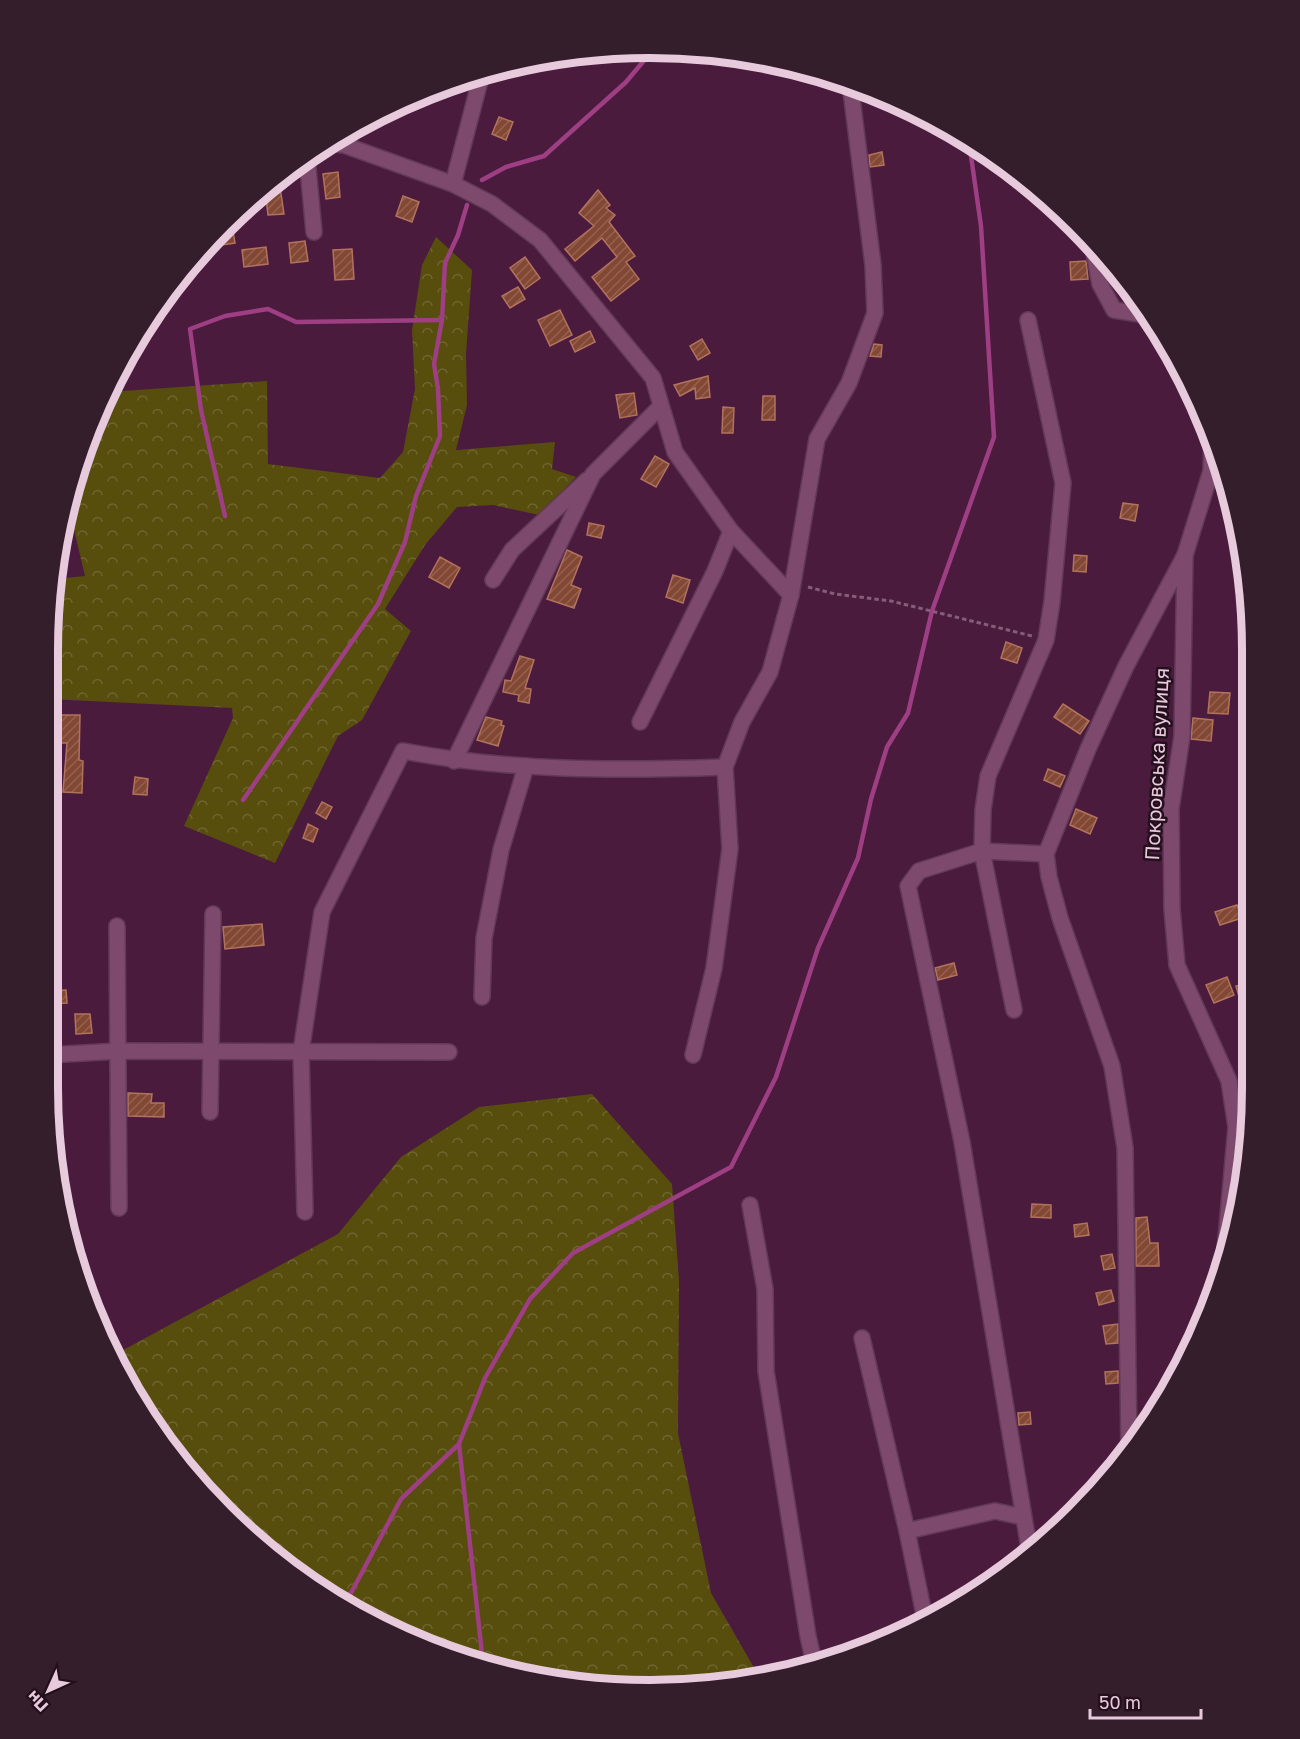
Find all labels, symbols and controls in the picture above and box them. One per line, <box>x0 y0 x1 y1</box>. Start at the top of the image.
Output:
street label: Покровська вулиця <box>1139 667 1173 861</box>
north arrow <box>18 1661 78 1721</box>
scale bar <box>1090 1682 1201 1720</box>
text: Пн <box>23 1687 52 1716</box>
text: 50 m <box>1099 1691 1141 1713</box>

